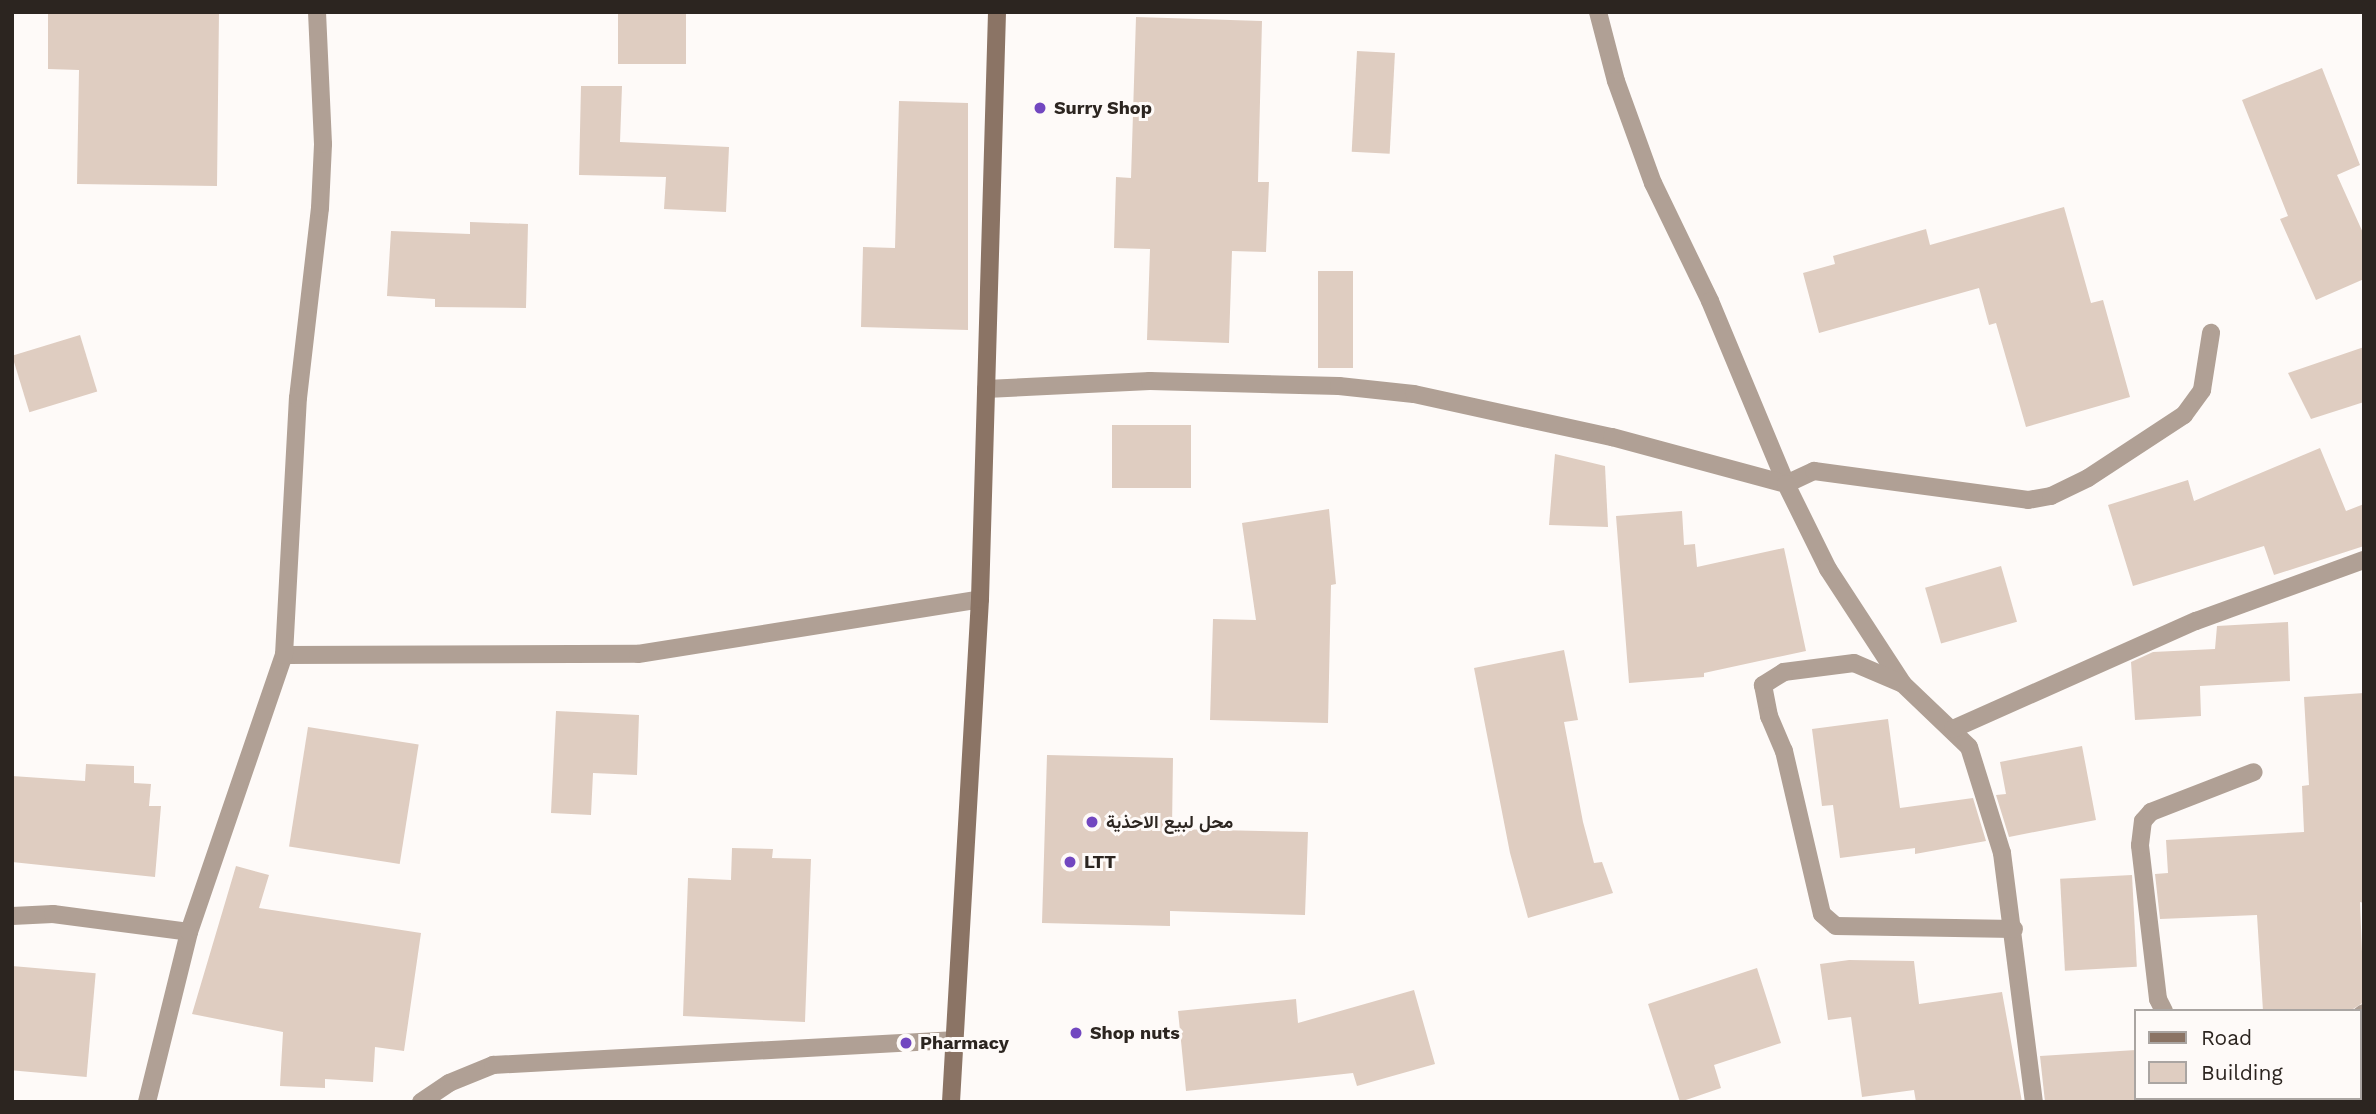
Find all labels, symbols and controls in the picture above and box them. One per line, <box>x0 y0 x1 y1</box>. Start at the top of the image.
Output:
place label: Surry Shop <box>1054 97 1152 119</box>
marker: Surry Shop <box>1032 100 1048 116</box>
place label: محل لبيع الاحذية <box>1106 811 1233 833</box>
marker: محل لبيع الاحذية <box>1084 814 1100 830</box>
place label: LTT <box>1084 851 1116 873</box>
marker: LTT <box>1062 854 1078 870</box>
legend <box>2134 1009 2362 1100</box>
place label: Shop nuts <box>1090 1022 1180 1044</box>
marker: Shop nuts <box>1068 1025 1084 1041</box>
text: Road <box>2201 1025 2252 1050</box>
place label: Pharmacy <box>920 1032 1009 1054</box>
marker: Pharmacy <box>898 1035 914 1051</box>
text: Building <box>2201 1060 2283 1085</box>

